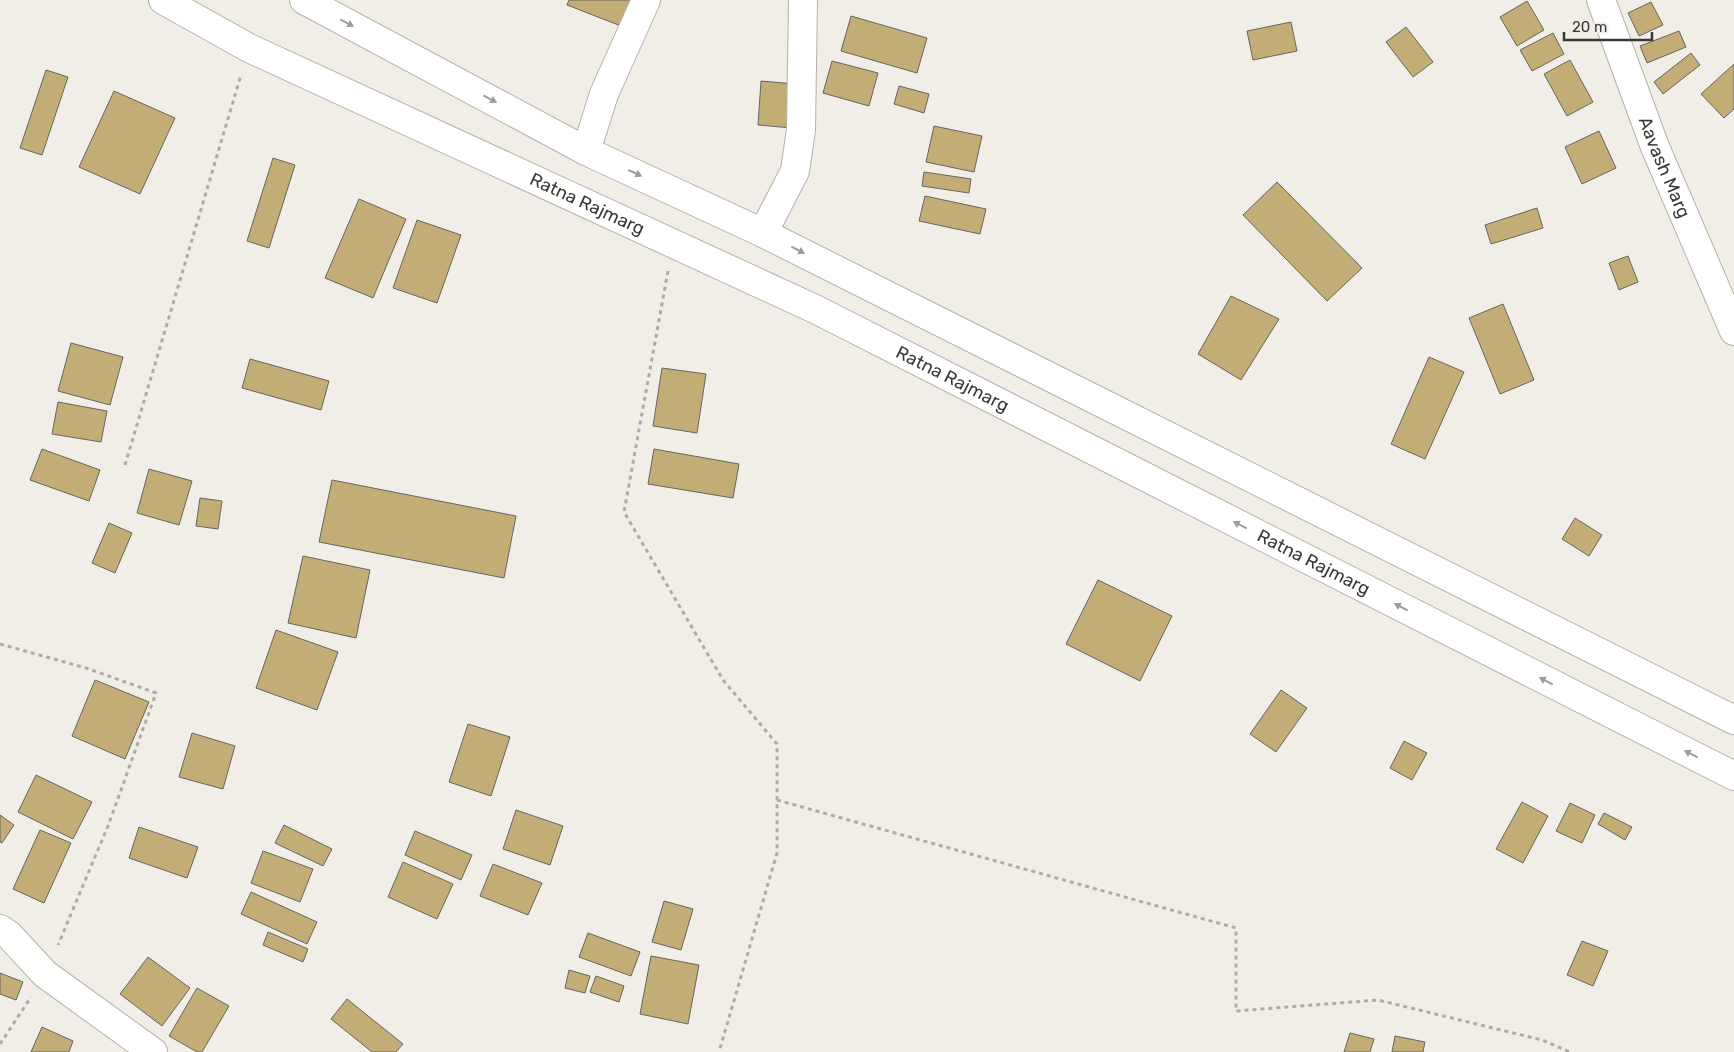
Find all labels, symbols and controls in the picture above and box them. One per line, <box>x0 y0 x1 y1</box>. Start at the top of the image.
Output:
scale bar <box>1564 10 1652 42</box>
text: 20 m <box>1572 18 1607 36</box>
one-way arrow <box>340 19 354 27</box>
one-way arrow <box>484 95 497 104</box>
street label: Aavash Marg <box>1634 114 1695 221</box>
street label: Ratna Rajmarg <box>526 168 648 240</box>
one-way arrow <box>628 170 642 178</box>
one-way arrow <box>791 246 805 254</box>
street label: Ratna Rajmarg <box>892 341 1013 417</box>
one-way arrow <box>1233 521 1248 529</box>
street label: Ratna Rajmarg <box>1253 524 1374 600</box>
one-way arrow <box>1394 603 1408 611</box>
one-way arrow <box>1538 677 1553 685</box>
one-way arrow <box>1683 750 1698 758</box>

